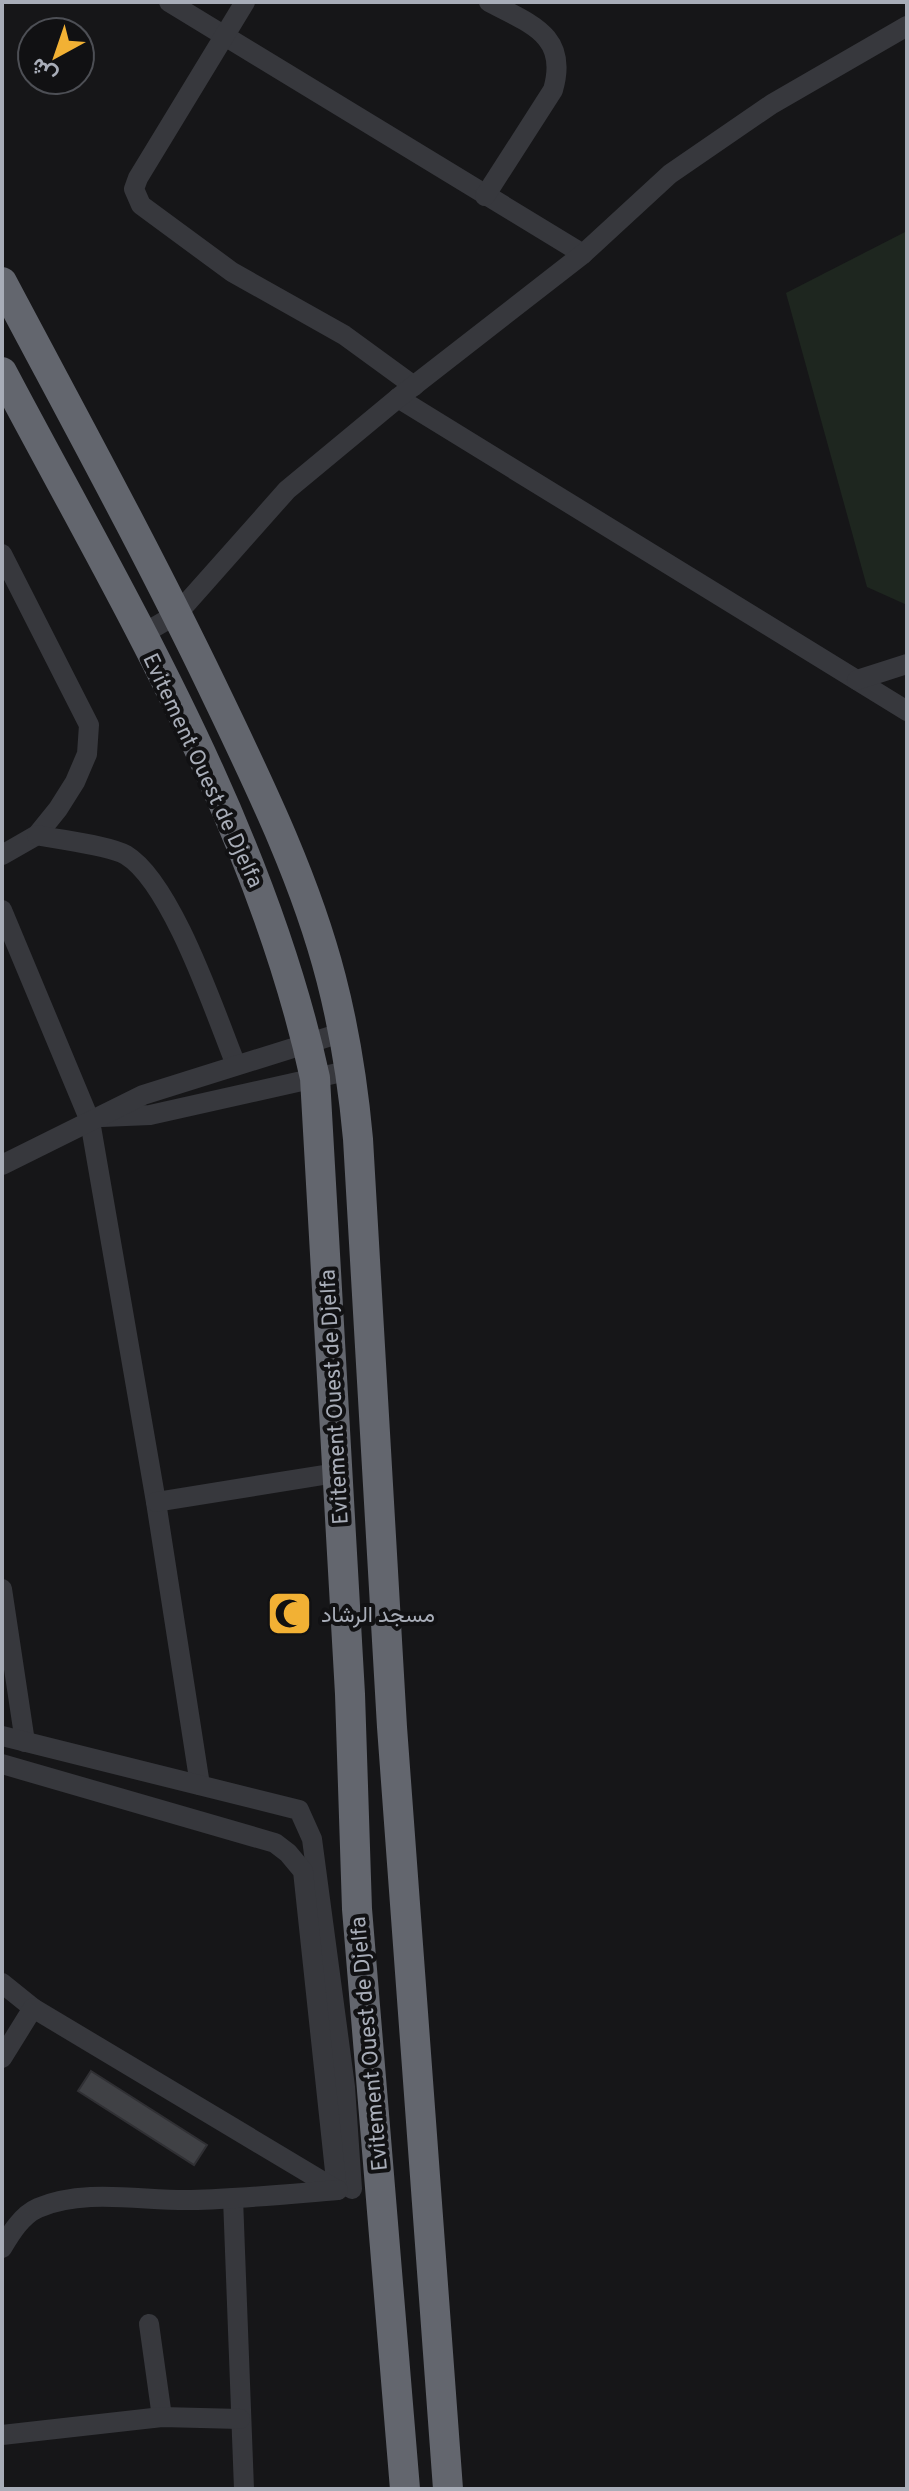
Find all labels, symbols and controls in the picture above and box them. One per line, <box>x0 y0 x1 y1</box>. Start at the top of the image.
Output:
north arrow <box>16 16 96 96</box>
text: ش <box>26 51 64 88</box>
street label: Evitement Ouest de Djelfa <box>136 650 268 893</box>
street label: Evitement Ouest de Djelfa <box>315 1269 356 1525</box>
mosque icon: مسجد الرشاد <box>266 1590 314 1638</box>
place label: مسجد الرشاد <box>321 1603 435 1630</box>
street label: Evitement Ouest de Djelfa <box>346 1915 395 2172</box>

